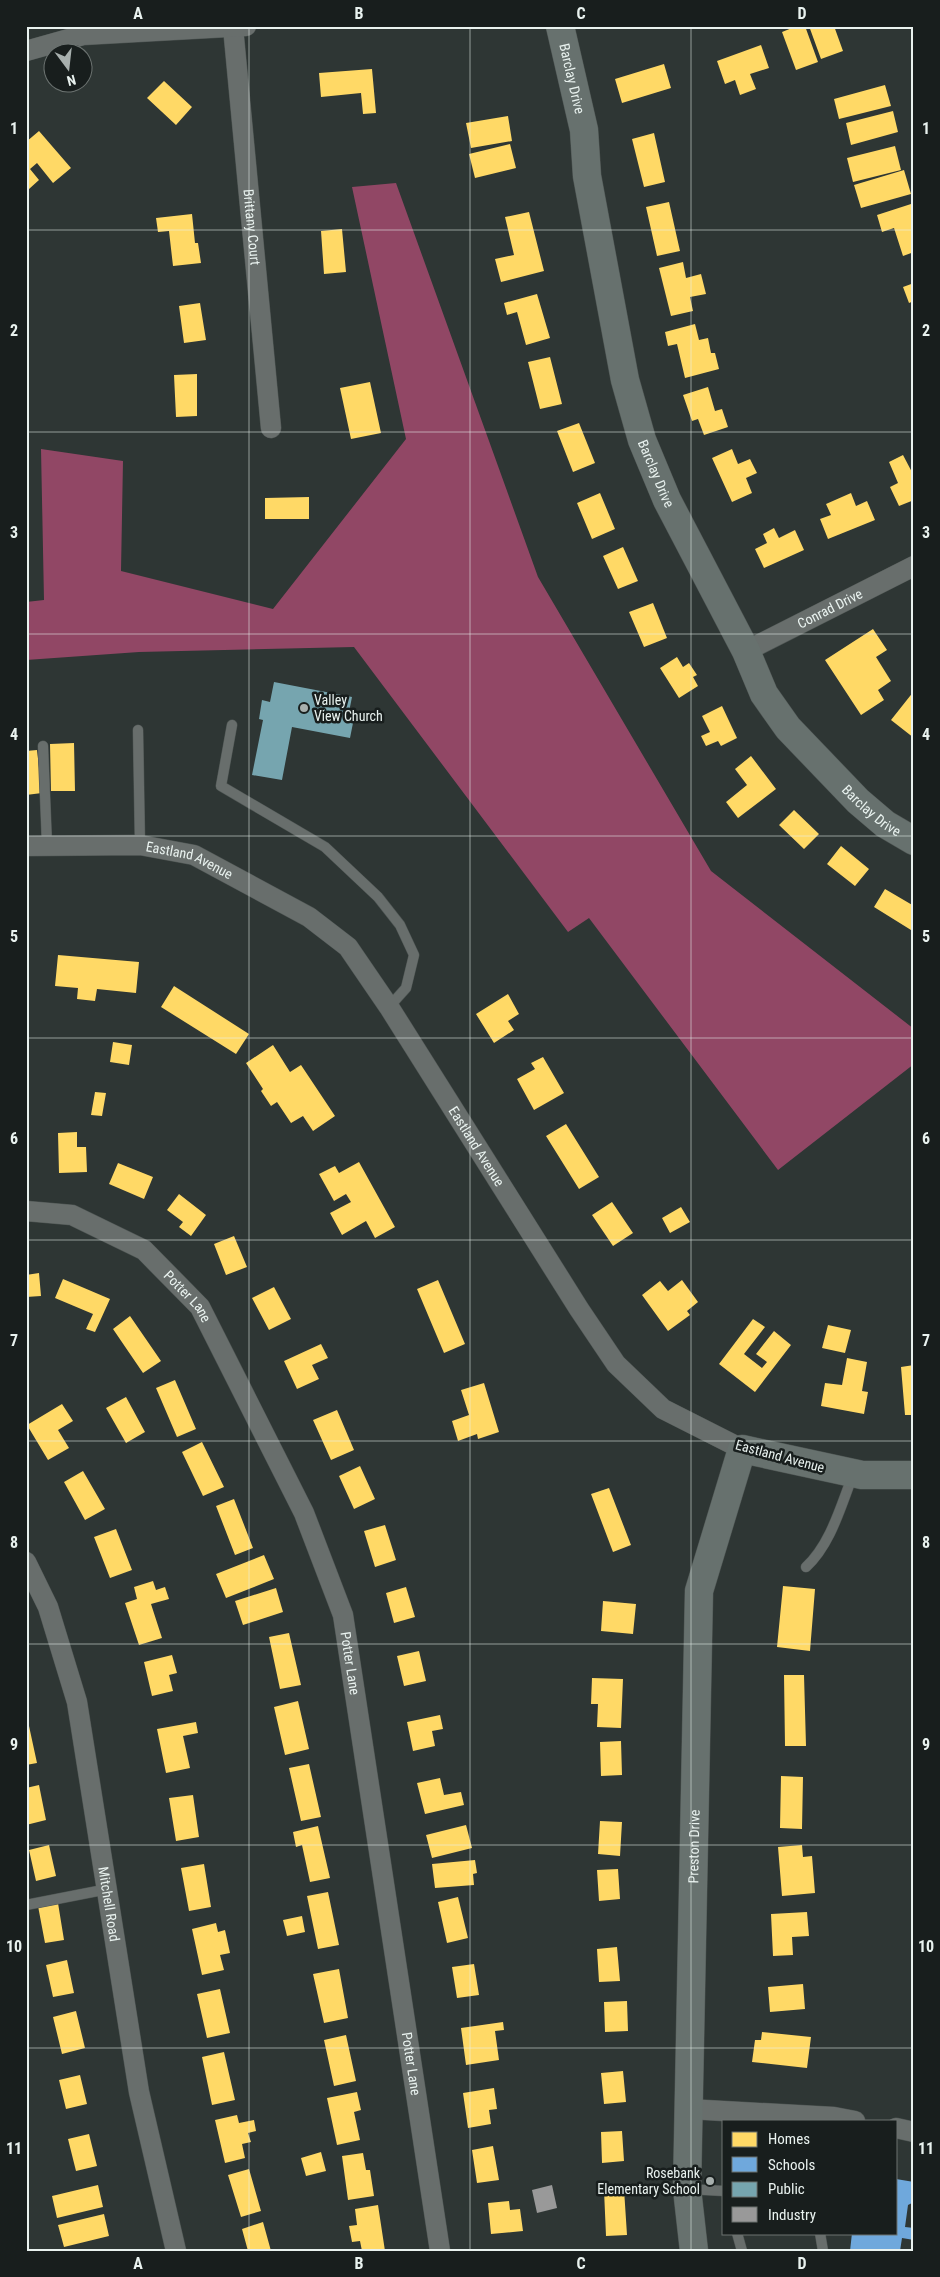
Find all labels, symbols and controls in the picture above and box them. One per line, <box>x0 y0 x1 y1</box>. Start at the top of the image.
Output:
text: A <box>133 4 143 23</box>
text: B <box>355 4 364 23</box>
text: C <box>576 4 586 23</box>
text: D <box>797 4 807 23</box>
north arrow <box>42 42 92 92</box>
street label: Barclay Drive <box>556 42 588 116</box>
text: N <box>65 72 78 89</box>
text: 1 <box>10 119 18 138</box>
text: 1 <box>922 119 930 138</box>
street label: Brittany Court <box>240 188 264 266</box>
text: 2 <box>10 321 18 340</box>
text: 2 <box>922 321 930 340</box>
street label: Barclay Drive <box>635 437 678 510</box>
text: 3 <box>10 523 18 542</box>
text: 3 <box>922 523 930 542</box>
street label: Conrad Drive <box>795 585 865 632</box>
place label: Valley View Church <box>314 692 383 724</box>
marker: Valley View Church <box>298 702 310 714</box>
text: 4 <box>10 725 18 744</box>
text: 4 <box>922 725 930 744</box>
street label: Barclay Drive <box>839 781 904 840</box>
street label: Eastland Avenue <box>145 838 236 883</box>
text: 5 <box>10 927 18 946</box>
text: 5 <box>922 927 930 946</box>
street label: Eastland Avenue <box>446 1103 508 1190</box>
text: 6 <box>10 1129 18 1148</box>
text: 6 <box>922 1129 930 1148</box>
street label: Potter Lane <box>161 1267 214 1325</box>
text: 7 <box>10 1331 18 1350</box>
text: 7 <box>922 1331 930 1350</box>
street label: Eastland Avenue <box>734 1436 827 1476</box>
text: 8 <box>10 1533 18 1552</box>
text: 8 <box>922 1533 930 1552</box>
street label: Potter Lane <box>338 1631 363 1697</box>
text: 9 <box>10 1735 18 1754</box>
text: 9 <box>922 1735 930 1754</box>
street label: Preston Drive <box>685 1809 703 1884</box>
street label: Mitchell Road <box>95 1865 123 1943</box>
text: 10 <box>6 1937 22 1956</box>
text: 10 <box>918 1937 934 1956</box>
street label: Potter Lane <box>399 2031 424 2097</box>
legend <box>722 2120 898 2234</box>
text: Homes <box>768 2130 810 2148</box>
text: 11 <box>6 2139 22 2158</box>
text: 11 <box>918 2139 934 2158</box>
text: Schools <box>768 2156 815 2174</box>
place label: Rosebank Elementary School <box>597 2165 701 2197</box>
marker: Rosebank Elementary School <box>704 2175 716 2187</box>
text: Public <box>768 2180 805 2198</box>
text: Industry <box>768 2206 816 2224</box>
text: A <box>133 2254 143 2273</box>
text: B <box>355 2254 364 2273</box>
text: C <box>576 2254 586 2273</box>
text: D <box>797 2254 807 2273</box>

